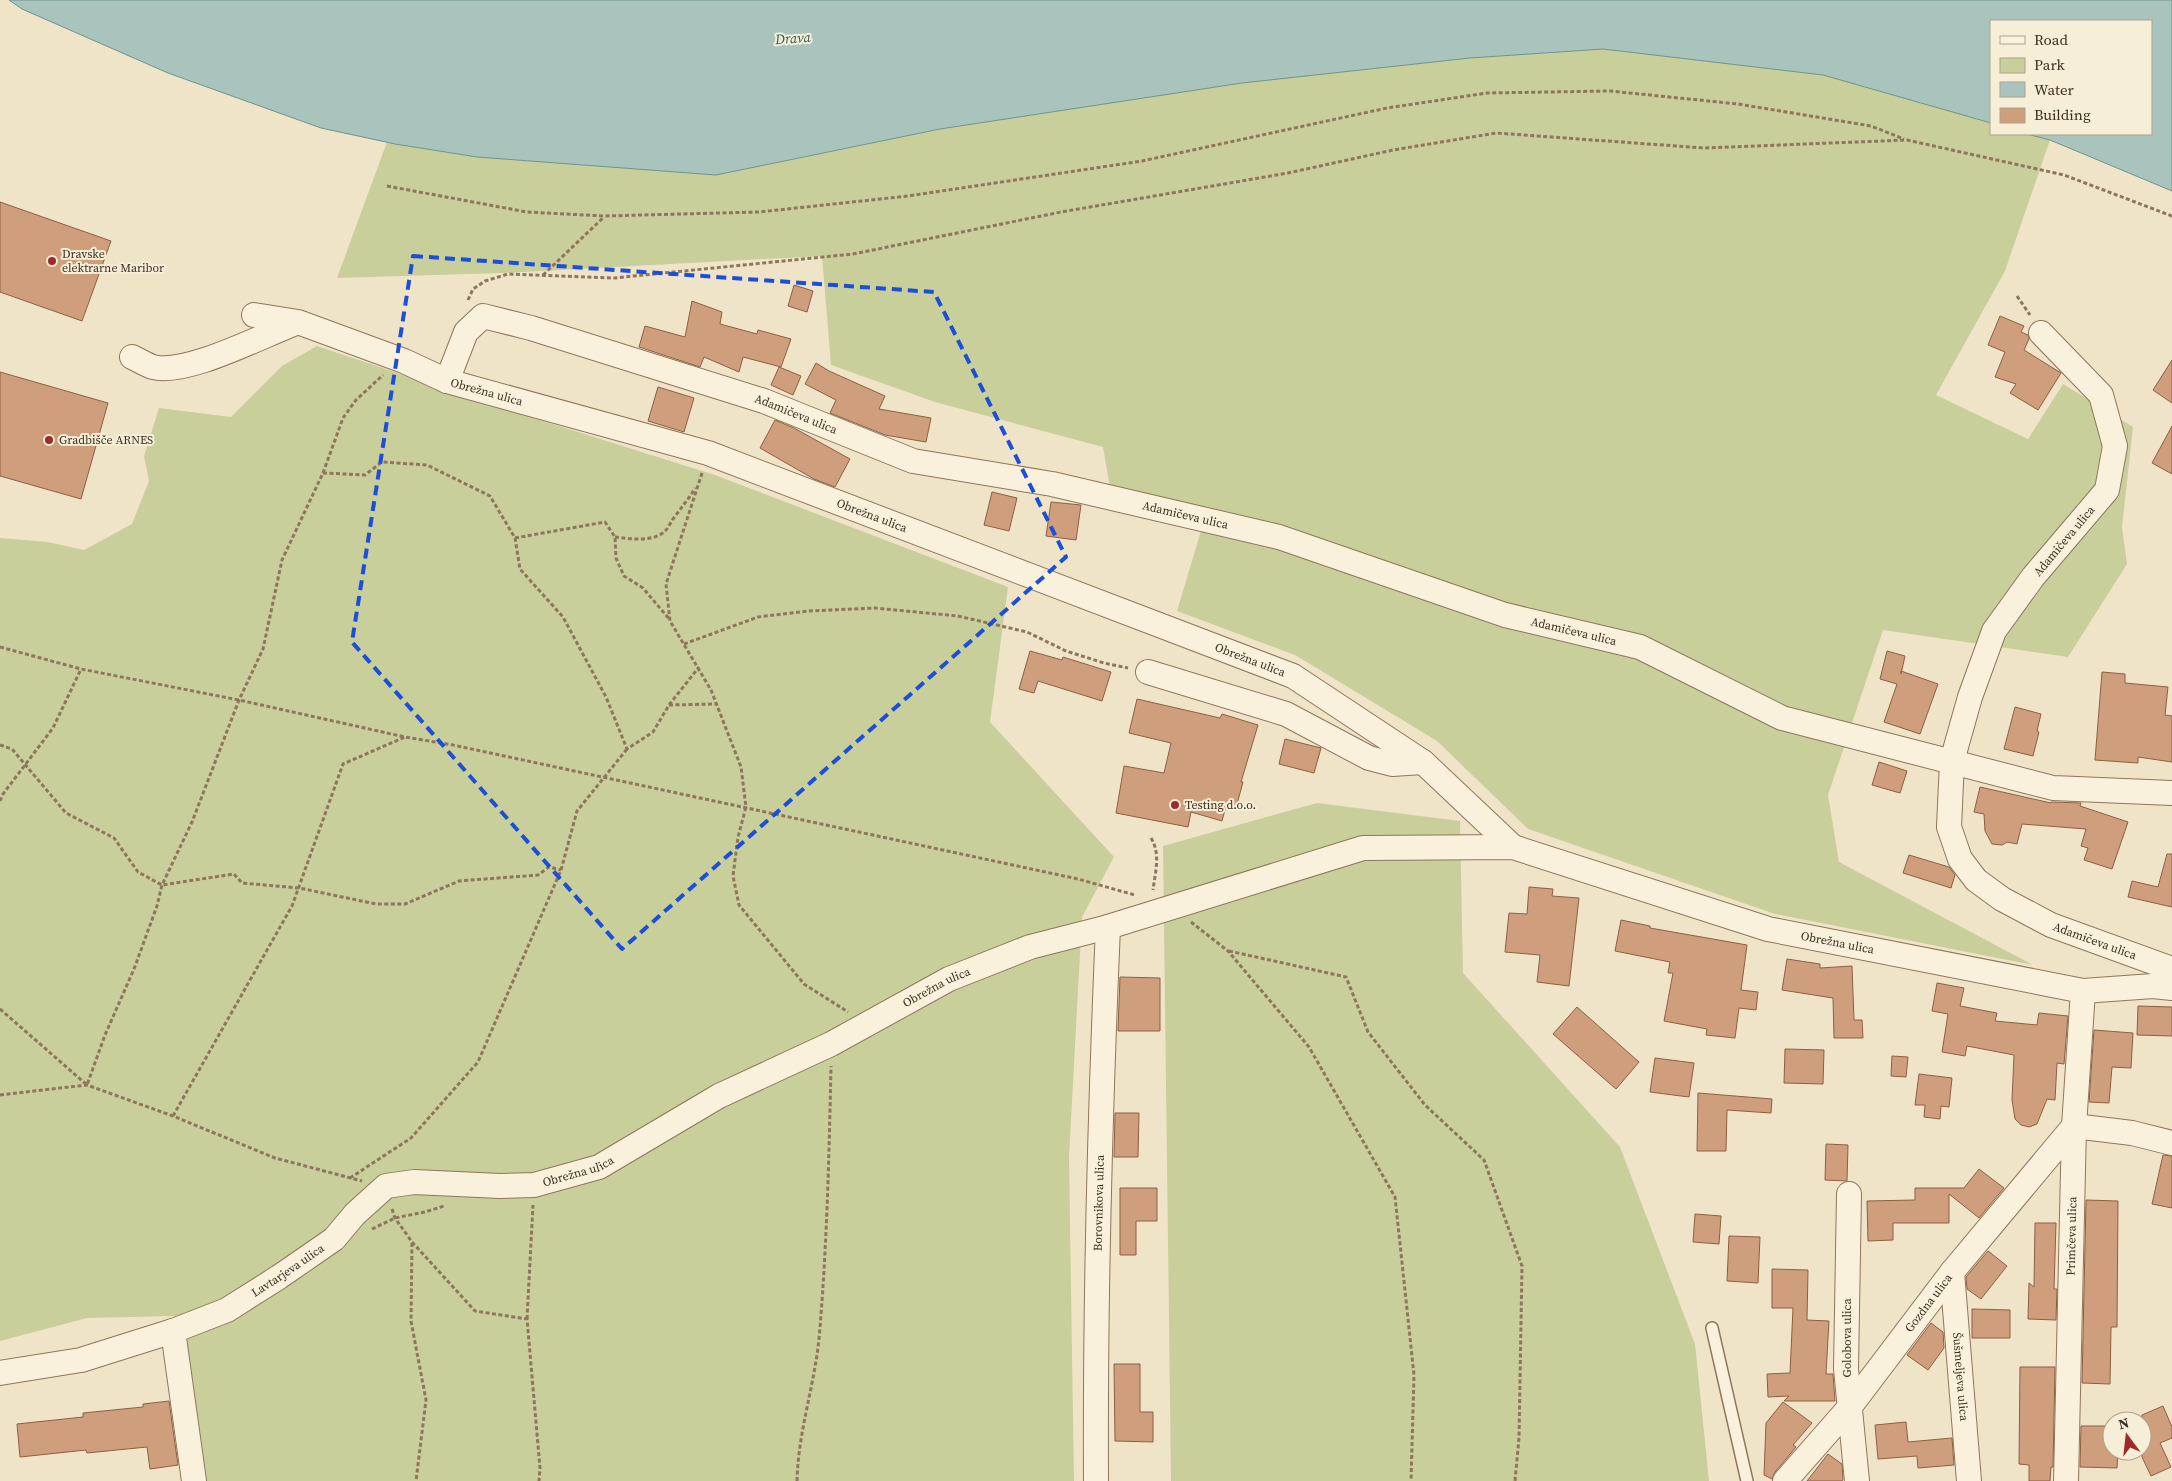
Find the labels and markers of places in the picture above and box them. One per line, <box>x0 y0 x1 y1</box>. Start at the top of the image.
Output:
place label: Dravske elektrarne Maribor <box>62 246 164 276</box>
marker: Dravske elektrarne Maribor <box>46 255 58 267</box>
place label: Gradbišče ARNES <box>59 432 153 448</box>
marker: Gradbišče ARNES <box>43 434 55 446</box>
place label: Testing d.o.o. <box>1185 797 1256 813</box>
marker: Testing d.o.o. <box>1169 799 1181 811</box>

